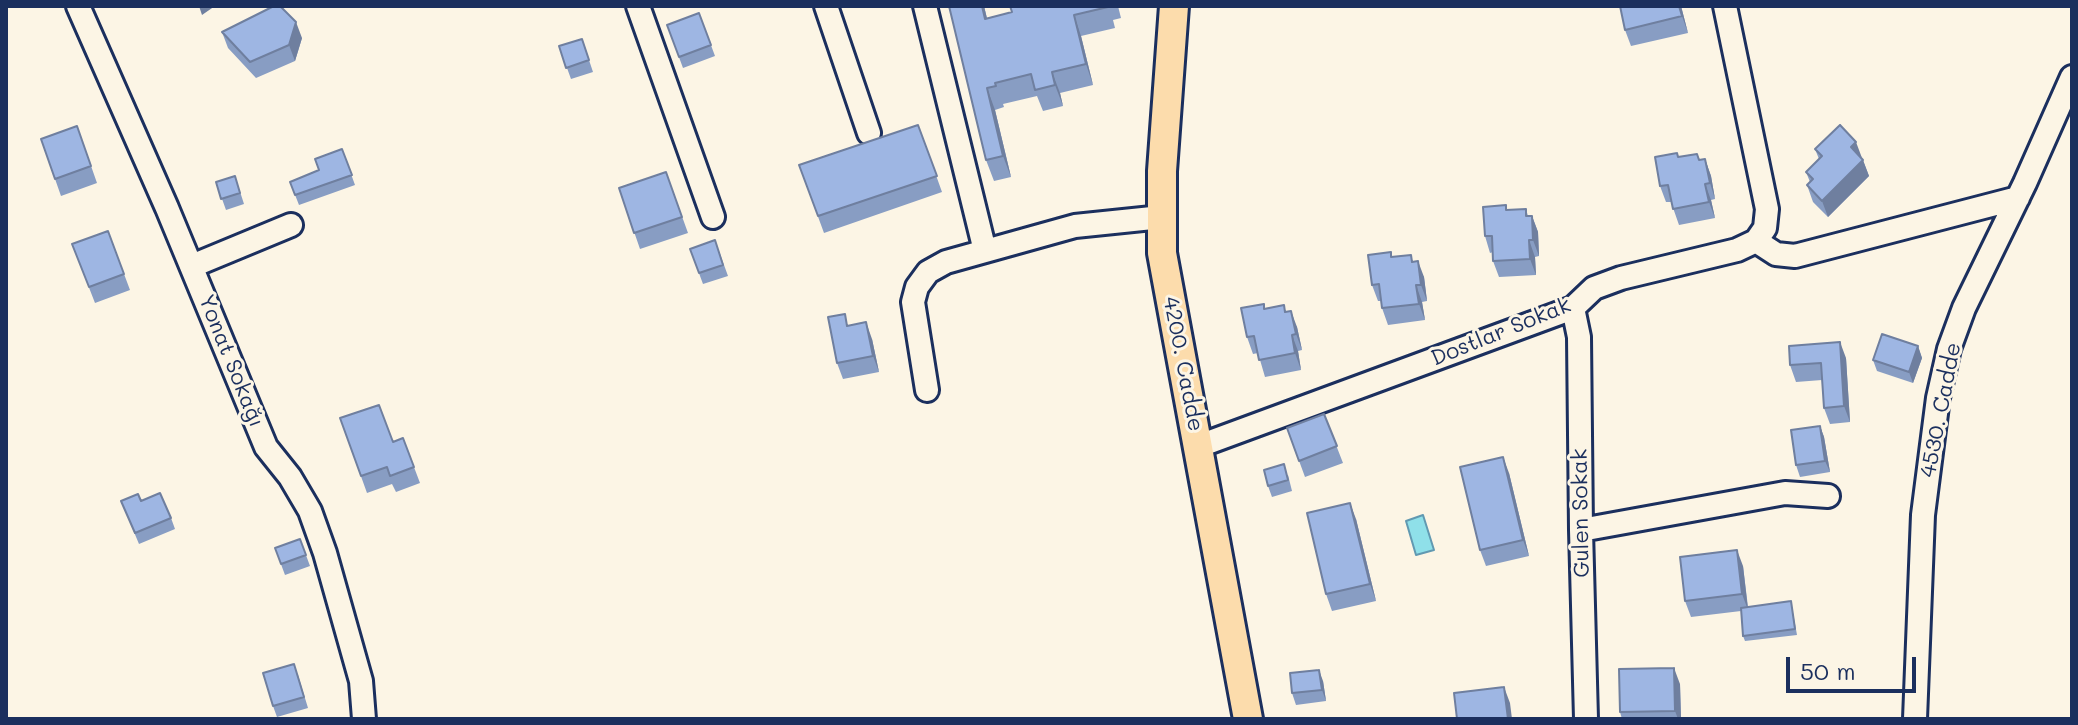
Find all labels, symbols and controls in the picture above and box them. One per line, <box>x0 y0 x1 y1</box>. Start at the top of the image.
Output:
street label: Yonat Sokağı <box>192 291 270 431</box>
street label: Dostlar Sokak <box>1427 292 1575 372</box>
street label: 4200. Cadde <box>1157 294 1209 434</box>
street label: 4530. Cadde <box>1915 340 1967 480</box>
street label: Gulen Sokak <box>1567 448 1595 578</box>
scale bar <box>1790 641 1920 691</box>
text: 50 m <box>1800 655 1856 686</box>

